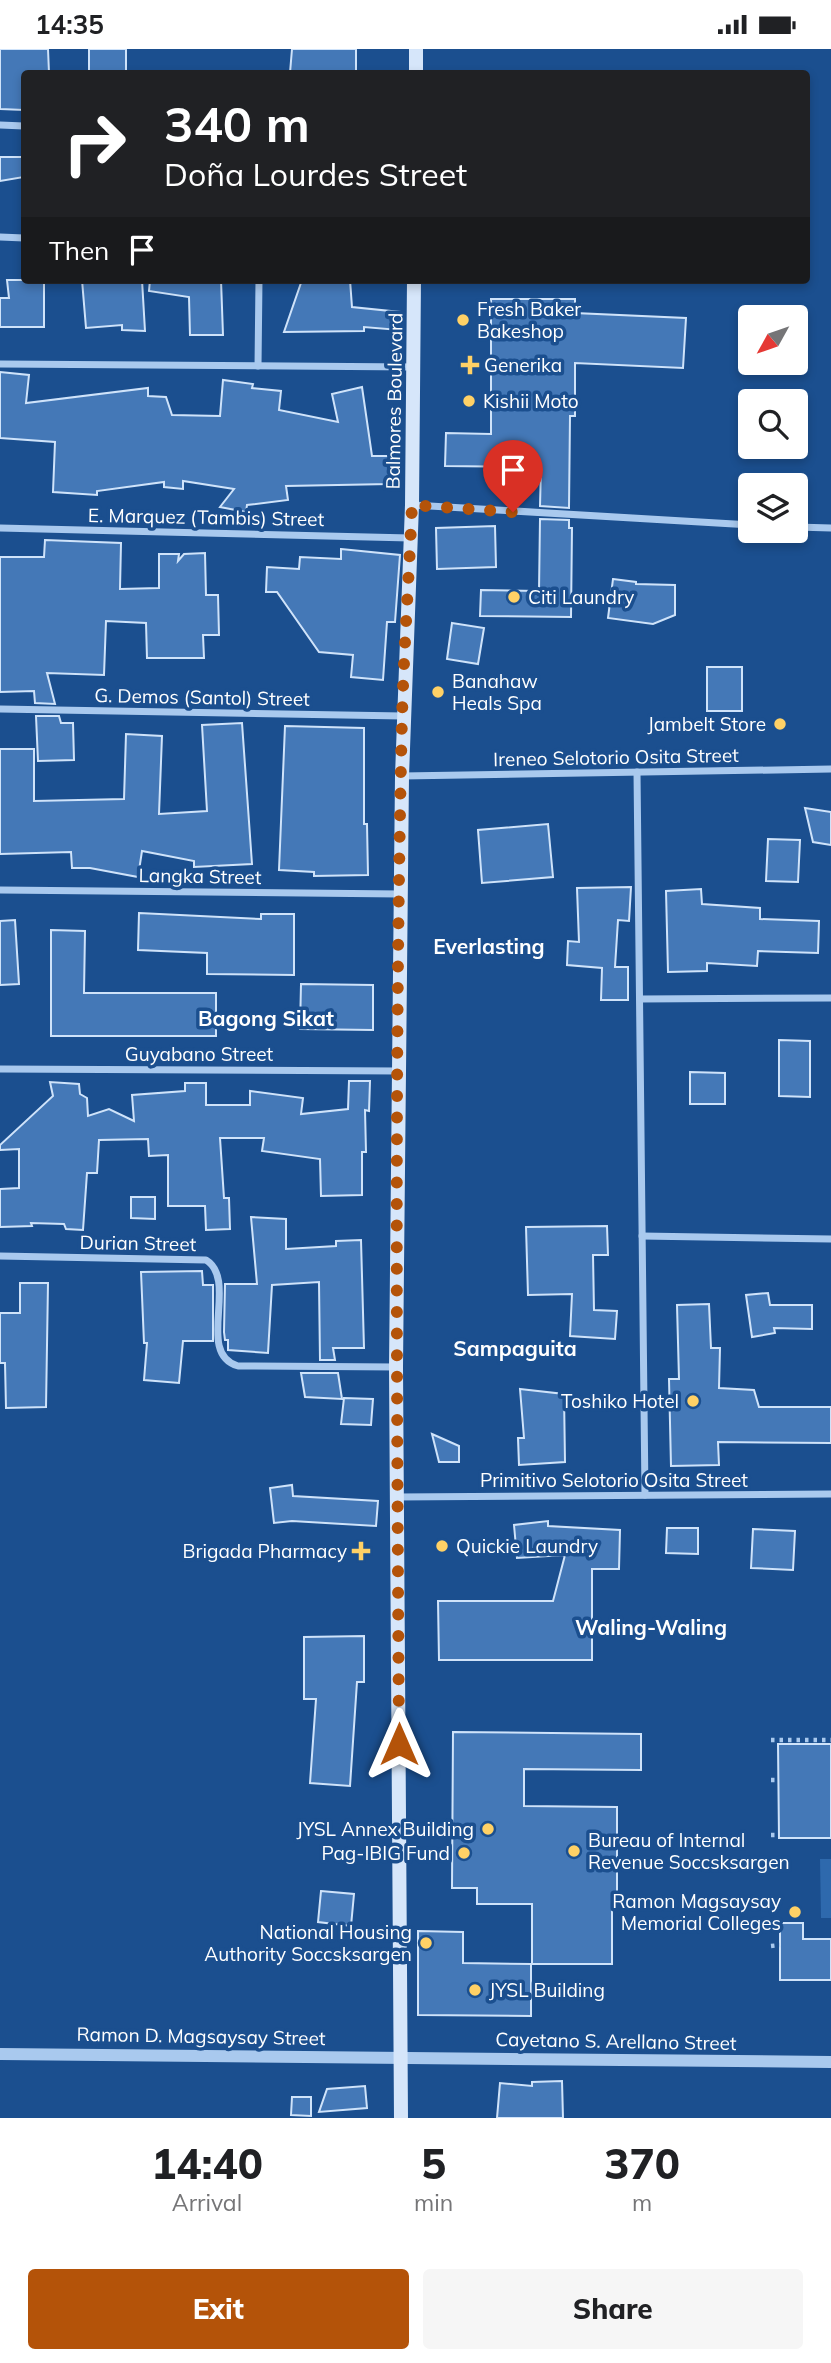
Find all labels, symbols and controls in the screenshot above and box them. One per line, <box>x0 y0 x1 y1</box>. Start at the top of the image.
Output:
text: 14:35 <box>35 8 104 41</box>
text: 340 m <box>164 93 310 154</box>
icon: right <box>49 98 140 189</box>
text: Doña Lourdes Street <box>164 154 467 194</box>
icon: arrive <box>123 231 161 269</box>
text: Then <box>49 234 109 267</box>
place label: Fresh Baker Bakeshop <box>477 297 581 343</box>
north arrow <box>738 305 808 375</box>
map controls <box>738 305 808 543</box>
street label: Balmores Boulevard <box>380 312 408 490</box>
marker: Fresh Baker Bakeshop <box>455 312 471 328</box>
place label: Generika <box>484 353 562 377</box>
marker: Generika <box>462 357 478 373</box>
place label: Kishii Moto <box>483 389 579 413</box>
button: search <box>738 389 808 459</box>
marker: Kishii Moto <box>461 393 477 409</box>
pin <box>483 440 543 512</box>
icon: arrive <box>494 451 532 489</box>
button: layers <box>738 473 808 543</box>
street label: E. Marquez (Tambis) Street <box>88 503 325 531</box>
place label: Citi Laundry <box>528 585 634 609</box>
marker: Citi Laundry <box>506 589 522 605</box>
place label: Banahaw Heals Spa <box>452 669 542 715</box>
street label: G. Demos (Santol) Street <box>94 683 310 711</box>
marker: Banahaw Heals Spa <box>430 684 446 700</box>
place label: Jambelt Store <box>647 712 766 736</box>
marker: Jambelt Store <box>772 716 788 732</box>
street label: Ireneo Selotorio Osita Street <box>493 743 739 771</box>
street label: Langka Street <box>138 863 262 889</box>
district label: Everlasting <box>433 933 545 959</box>
district label: Bagong Sikat <box>198 1005 334 1031</box>
street label: Guyabano Street <box>125 1042 274 1066</box>
street label: Durian Street <box>79 1230 197 1256</box>
district label: Sampaguita <box>453 1335 577 1361</box>
place label: Toshiko Hotel <box>561 1389 679 1413</box>
marker: Toshiko Hotel <box>685 1393 701 1409</box>
street label: Primitivo Selotorio Osita Street <box>480 1468 748 1492</box>
place label: Quickie Laundry <box>456 1534 598 1558</box>
marker: Quickie Laundry <box>434 1538 450 1554</box>
place label: Brigada Pharmacy <box>183 1539 347 1563</box>
marker: Brigada Pharmacy <box>353 1543 369 1559</box>
district label: Waling-Waling <box>575 1614 727 1640</box>
position arrow <box>362 1707 436 1781</box>
place label: JYSL Annex Building <box>296 1817 474 1841</box>
marker: JYSL Annex Building <box>480 1821 496 1837</box>
place label: Bureau of Internal Revenue Soccsksargen <box>588 1828 790 1874</box>
place label: Pag-IBIG Fund <box>322 1841 450 1865</box>
marker: Bureau of Internal Revenue Soccsksargen <box>566 1843 582 1859</box>
marker: Pag-IBIG Fund <box>456 1845 472 1861</box>
place label: Ramon Magsaysay Memorial Colleges <box>612 1889 781 1935</box>
marker: Ramon Magsaysay Memorial Colleges <box>787 1904 803 1920</box>
place label: National Housing Authority Soccsksargen <box>204 1920 412 1966</box>
marker: National Housing Authority Soccsksargen <box>418 1935 434 1951</box>
place label: JYSL Building <box>489 1978 605 2002</box>
marker: JYSL Building <box>467 1982 483 1998</box>
street label: Ramon D. Magsaysay Street <box>76 2022 326 2050</box>
street label: Cayetano S. Arellano Street <box>495 2027 737 2055</box>
text: 14:40 <box>151 2137 263 2190</box>
text: 5 <box>421 2137 446 2190</box>
text: 370 <box>604 2137 680 2190</box>
text: Arrival <box>172 2188 242 2217</box>
text: min <box>414 2188 453 2217</box>
text: m <box>632 2188 652 2217</box>
button: Exit <box>28 2269 409 2349</box>
button: Share <box>423 2269 803 2349</box>

